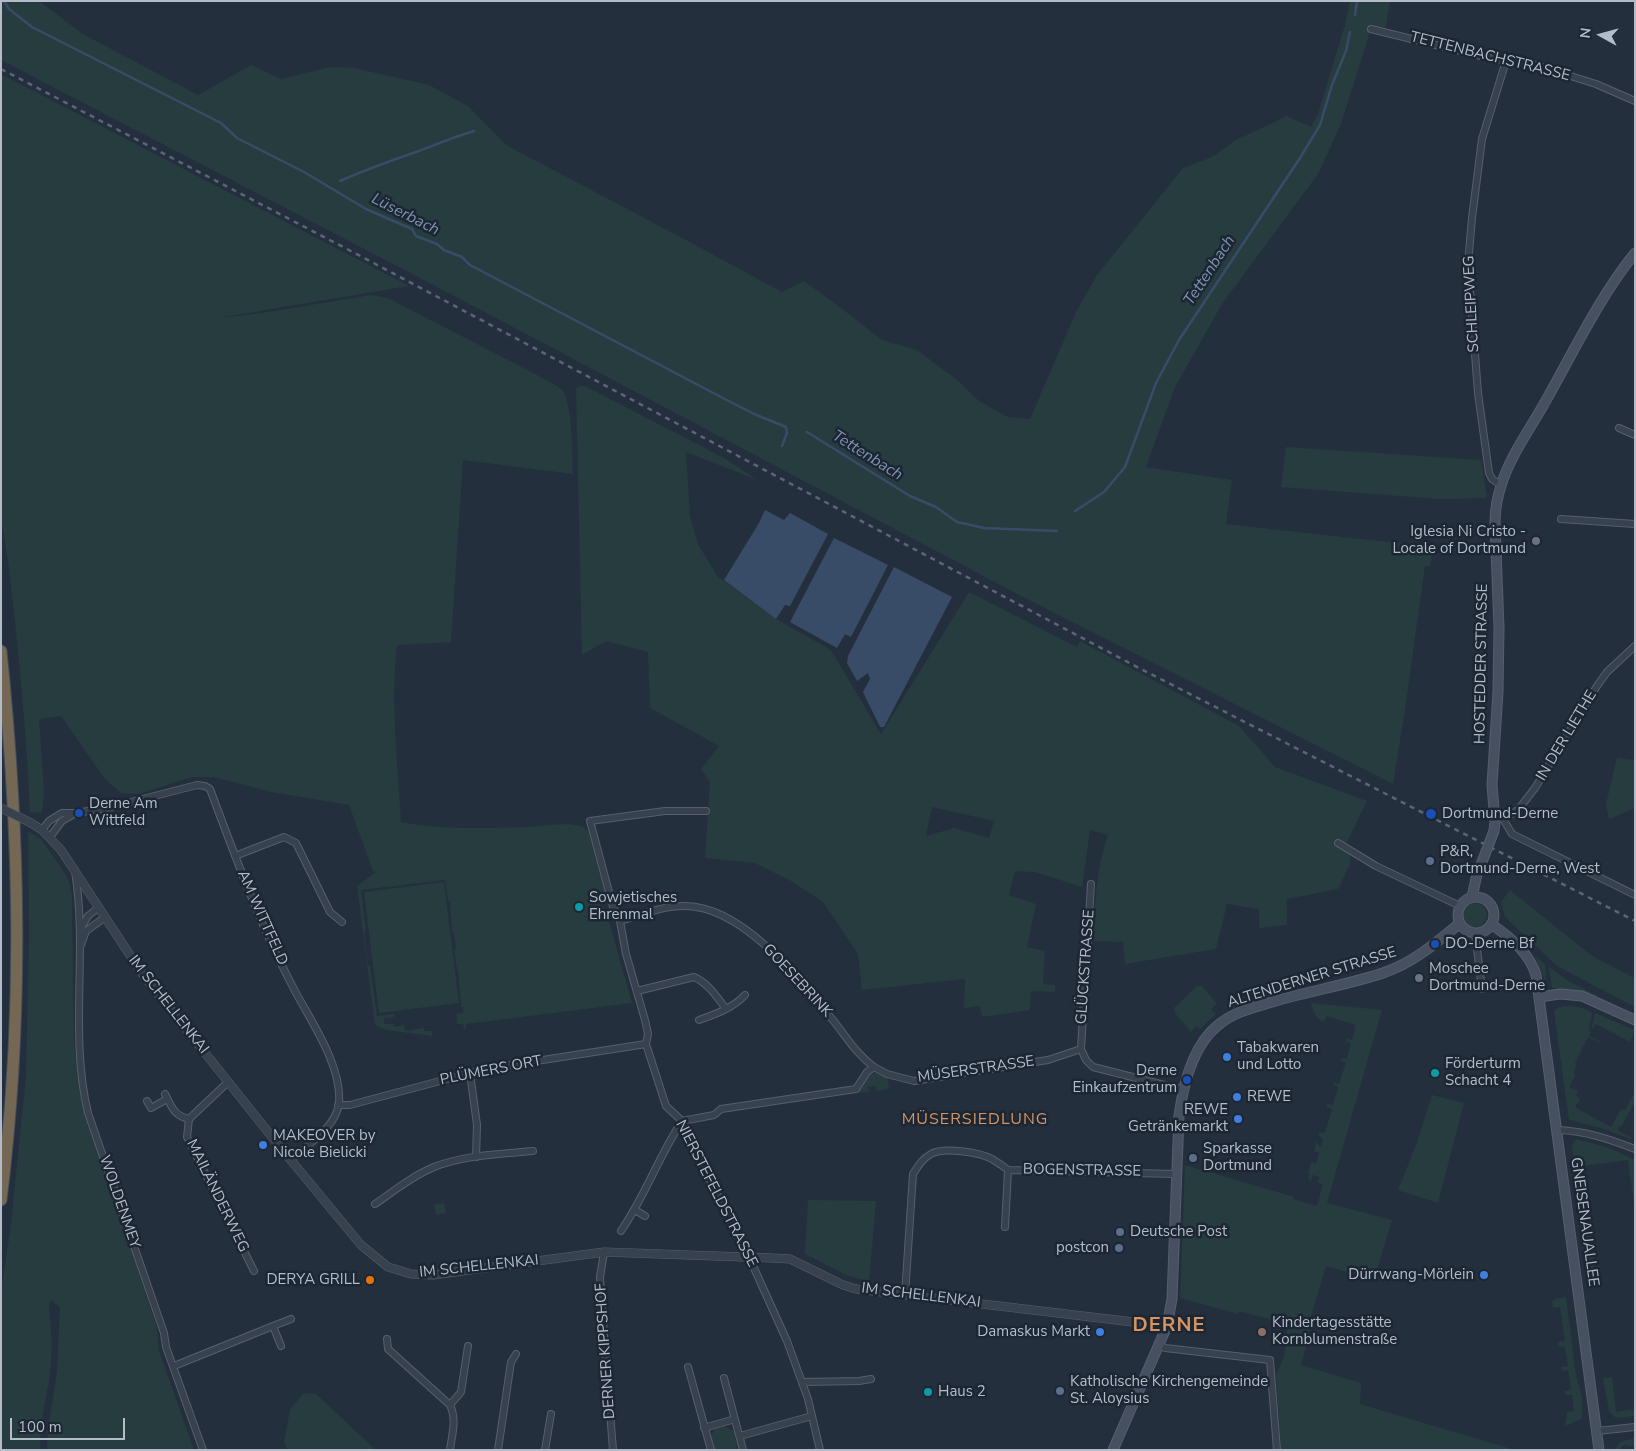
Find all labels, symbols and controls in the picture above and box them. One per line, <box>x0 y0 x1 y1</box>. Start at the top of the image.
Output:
north arrow <box>1576 10 1626 60</box>
text: N <box>1576 27 1596 39</box>
street label: TETTENBACHSTRASSE <box>1408 28 1572 86</box>
water label: Lüserbach <box>368 190 442 240</box>
water label: Tettenbach <box>1180 232 1240 310</box>
street label: SCHLEIPWEG <box>1460 255 1484 353</box>
water label: Tettenbach <box>828 427 906 485</box>
place label: Iglesia Ni Cristo - Locale of Dortmund <box>1392 523 1526 558</box>
marker: Iglesia Ni Cristo - Locale of Dortmund <box>1530 535 1542 547</box>
street label: HOSTEDDER STRASSE <box>1472 584 1492 744</box>
street label: IN DER LIETHE <box>1533 688 1601 784</box>
place label: Derne Am Wittfeld <box>89 795 158 830</box>
place label: Dortmund-Derne <box>1442 805 1558 823</box>
marker: Derne Am Wittfeld <box>73 807 85 819</box>
marker: Dortmund-Derne <box>1424 807 1438 821</box>
place label: P&R, Dortmund-Derne, West <box>1440 843 1600 878</box>
marker: P&R, Dortmund-Derne, West <box>1424 855 1436 867</box>
street label: AM WITTFELD <box>233 868 291 968</box>
place label: Sowjetisches Ehrenmal <box>589 889 677 924</box>
marker: Sowjetisches Ehrenmal <box>573 901 585 913</box>
street label: GLÜCKSTRASSE <box>1073 909 1099 1025</box>
place label: DO-Derne Bf <box>1445 935 1534 953</box>
marker: DO-Derne Bf <box>1429 938 1441 950</box>
street label: GOESEBRINK <box>759 941 835 1021</box>
street label: ALTENDERNER STRASSE <box>1225 944 1399 1012</box>
street label: IM SCHELLENKAI <box>124 952 212 1058</box>
place label: Moschee Dortmund-Derne <box>1429 960 1545 995</box>
marker: Moschee Dortmund-Derne <box>1413 972 1425 984</box>
place label: Tabakwaren und Lotto <box>1237 1039 1319 1074</box>
marker: Tabakwaren und Lotto <box>1221 1051 1233 1063</box>
street label: PLÜMERS ORT <box>439 1052 543 1090</box>
street label: MÜSERSTRASSE <box>916 1053 1036 1087</box>
place label: Förderturm Schacht 4 <box>1445 1055 1521 1090</box>
place label: Derne Einkaufzentrum <box>1072 1062 1177 1097</box>
marker: Förderturm Schacht 4 <box>1429 1067 1441 1079</box>
marker: Derne Einkaufzentrum <box>1181 1074 1193 1086</box>
place label: REWE <box>1247 1088 1291 1106</box>
marker: REWE <box>1231 1091 1243 1103</box>
place label: REWE Getränkemarkt <box>1128 1101 1228 1136</box>
district label: MÜSERSIEDLUNG <box>900 1110 1050 1130</box>
marker: REWE Getränkemarkt <box>1232 1113 1244 1125</box>
street label: NIERSTEFELDSTRASSE <box>671 1117 761 1271</box>
place label: MAKEOVER by Nicole Bielicki <box>273 1127 375 1162</box>
street label: MAILÄNDERWEG <box>182 1137 252 1255</box>
marker: MAKEOVER by Nicole Bielicki <box>257 1139 269 1151</box>
place label: Sparkasse Dortmund <box>1203 1140 1272 1175</box>
marker: Sparkasse Dortmund <box>1187 1152 1199 1164</box>
street label: WOLDENMEY <box>95 1153 143 1251</box>
street label: GNEISENAUALLEE <box>1566 1156 1602 1288</box>
street label: BOGENSTRASSE <box>1023 1161 1141 1181</box>
place label: Deutsche Post <box>1130 1223 1227 1241</box>
marker: Deutsche Post <box>1114 1226 1126 1238</box>
place label: postcon <box>1056 1239 1109 1257</box>
marker: postcon <box>1113 1242 1125 1254</box>
street label: IM SCHELLENKAI <box>418 1252 540 1282</box>
place label: Dürrwang-Mörlein <box>1348 1266 1474 1284</box>
marker: Dürrwang-Mörlein <box>1478 1269 1490 1281</box>
place label: DERYA GRILL <box>266 1271 360 1289</box>
marker: DERYA GRILL <box>364 1274 376 1286</box>
street label: IM SCHELLENKAI <box>860 1280 982 1312</box>
street label: DERNER KIPPSHOF <box>592 1282 620 1420</box>
district label: DERNE <box>1132 1314 1206 1338</box>
place label: Kindertagesstätte Kornblumenstraße <box>1272 1314 1397 1349</box>
place label: Damaskus Markt <box>977 1323 1090 1341</box>
marker: Damaskus Markt <box>1094 1326 1106 1338</box>
marker: Kindertagesstätte Kornblumenstraße <box>1256 1326 1268 1338</box>
place label: Katholische Kirchengemeinde St. Aloysius <box>1070 1373 1268 1408</box>
place label: Haus 2 <box>938 1383 986 1401</box>
marker: Katholische Kirchengemeinde St. Aloysius <box>1054 1385 1066 1397</box>
marker: Haus 2 <box>922 1386 934 1398</box>
scale bar <box>12 1408 128 1440</box>
text: 100 m <box>18 1417 62 1437</box>

